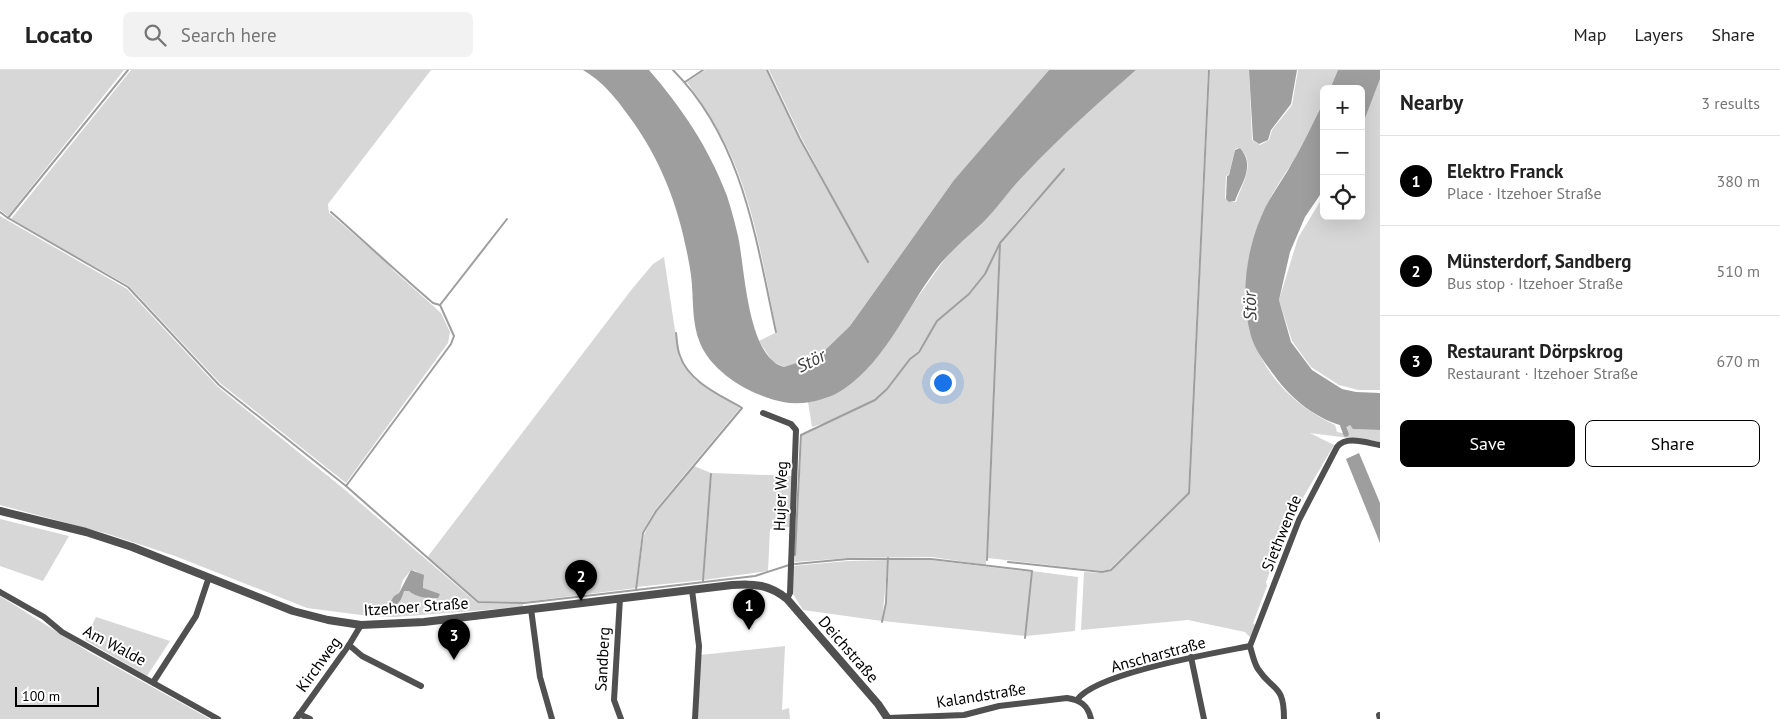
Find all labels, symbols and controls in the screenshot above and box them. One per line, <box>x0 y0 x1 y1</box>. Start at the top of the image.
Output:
search box <box>123 12 473 57</box>
text: Locato <box>25 19 93 50</box>
icon: search <box>141 21 169 49</box>
text: Search here <box>181 23 277 47</box>
text: Map <box>1574 23 1606 46</box>
text: Layers <box>1634 23 1683 46</box>
text: Share <box>1711 23 1755 46</box>
map controls <box>1320 85 1365 220</box>
button: + <box>1320 85 1365 130</box>
text: Nearby <box>1400 89 1463 116</box>
text: 3 results <box>1701 93 1760 113</box>
button: − <box>1320 130 1365 175</box>
text: Elektro Franck <box>1447 159 1563 183</box>
text: 1 <box>1411 171 1421 191</box>
text: 380 m <box>1717 171 1760 191</box>
button: locate <box>1320 175 1365 220</box>
text: Place · Itzehoer Straße <box>1447 183 1602 203</box>
text: Münsterdorf, Sandberg <box>1447 249 1632 273</box>
text: 2 <box>1411 261 1421 281</box>
text: 510 m <box>1717 261 1760 281</box>
text: Bus stop · Itzehoer Straße <box>1447 273 1623 293</box>
water label: Stör <box>1237 290 1262 321</box>
text: Restaurant Dörpskrog <box>1447 339 1623 363</box>
water label: Stör <box>792 343 830 378</box>
text: 3 <box>1411 351 1421 371</box>
text: 670 m <box>1717 351 1760 371</box>
text: Restaurant · Itzehoer Straße <box>1447 363 1638 383</box>
your location <box>930 370 956 396</box>
button: Save <box>1400 420 1575 467</box>
button: Share <box>1585 420 1760 467</box>
street label: Hujer Weg <box>769 461 791 531</box>
street label: Siethwende <box>1257 492 1305 574</box>
pin: 2 <box>565 560 597 601</box>
pin: 1 <box>733 589 765 630</box>
street label: Itzehoer Straße <box>363 592 469 620</box>
street label: Deichstraße <box>815 612 883 686</box>
pin: 3 <box>438 619 470 660</box>
street label: Am Walde <box>80 620 150 670</box>
street label: Sandberg <box>590 626 614 692</box>
street label: Kirchweg <box>291 632 345 696</box>
street label: Anscharstraße <box>1108 632 1208 676</box>
street label: Kalandstraße <box>935 678 1027 712</box>
scale bar <box>15 684 99 707</box>
text: 100 m <box>22 687 60 705</box>

